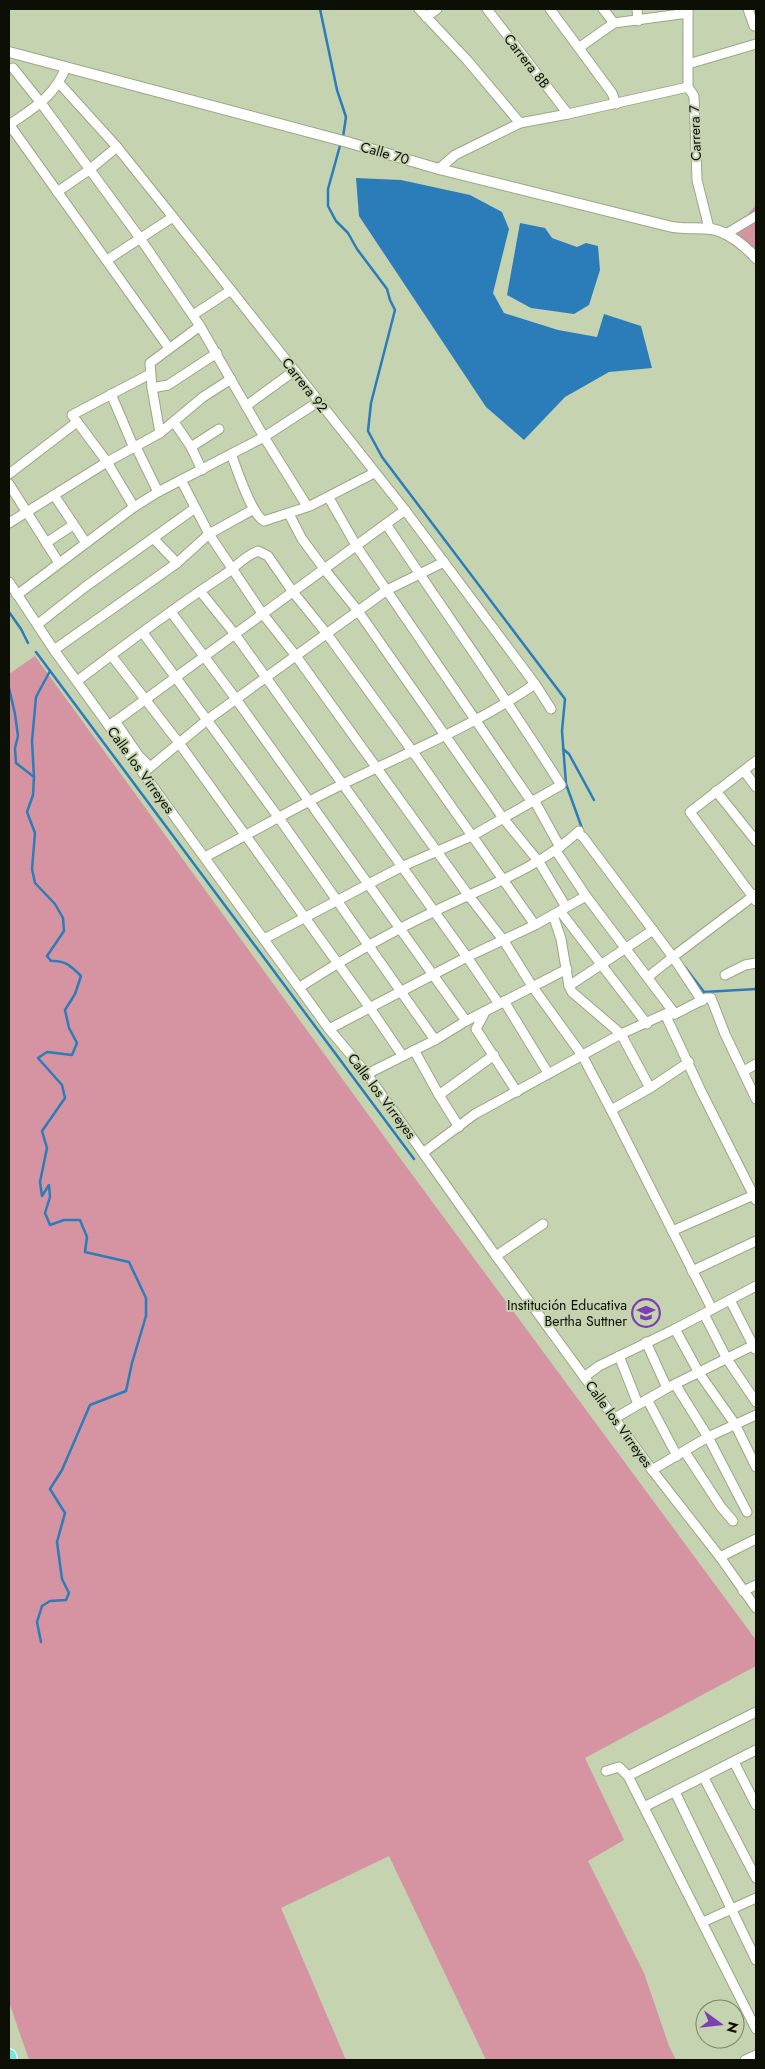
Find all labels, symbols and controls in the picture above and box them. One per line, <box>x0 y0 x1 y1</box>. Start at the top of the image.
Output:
street label: Carrera 8B <box>499 30 555 93</box>
street label: Carrera 7 <box>684 104 706 161</box>
street label: Calle 70 <box>358 137 412 169</box>
street label: Carrera 92 <box>277 353 333 417</box>
street label: Calle los Virreyes <box>103 722 180 818</box>
street label: Calle los Virreyes <box>343 1049 421 1143</box>
place label: Institución Educativa Bertha Suttner <box>507 1295 627 1331</box>
school or university icon: Institución Educativa Bertha Suttner <box>631 1298 661 1328</box>
street label: Calle los Virreyes <box>581 1376 658 1472</box>
north arrow <box>695 1999 745 2049</box>
text: N <box>721 2019 744 2035</box>

